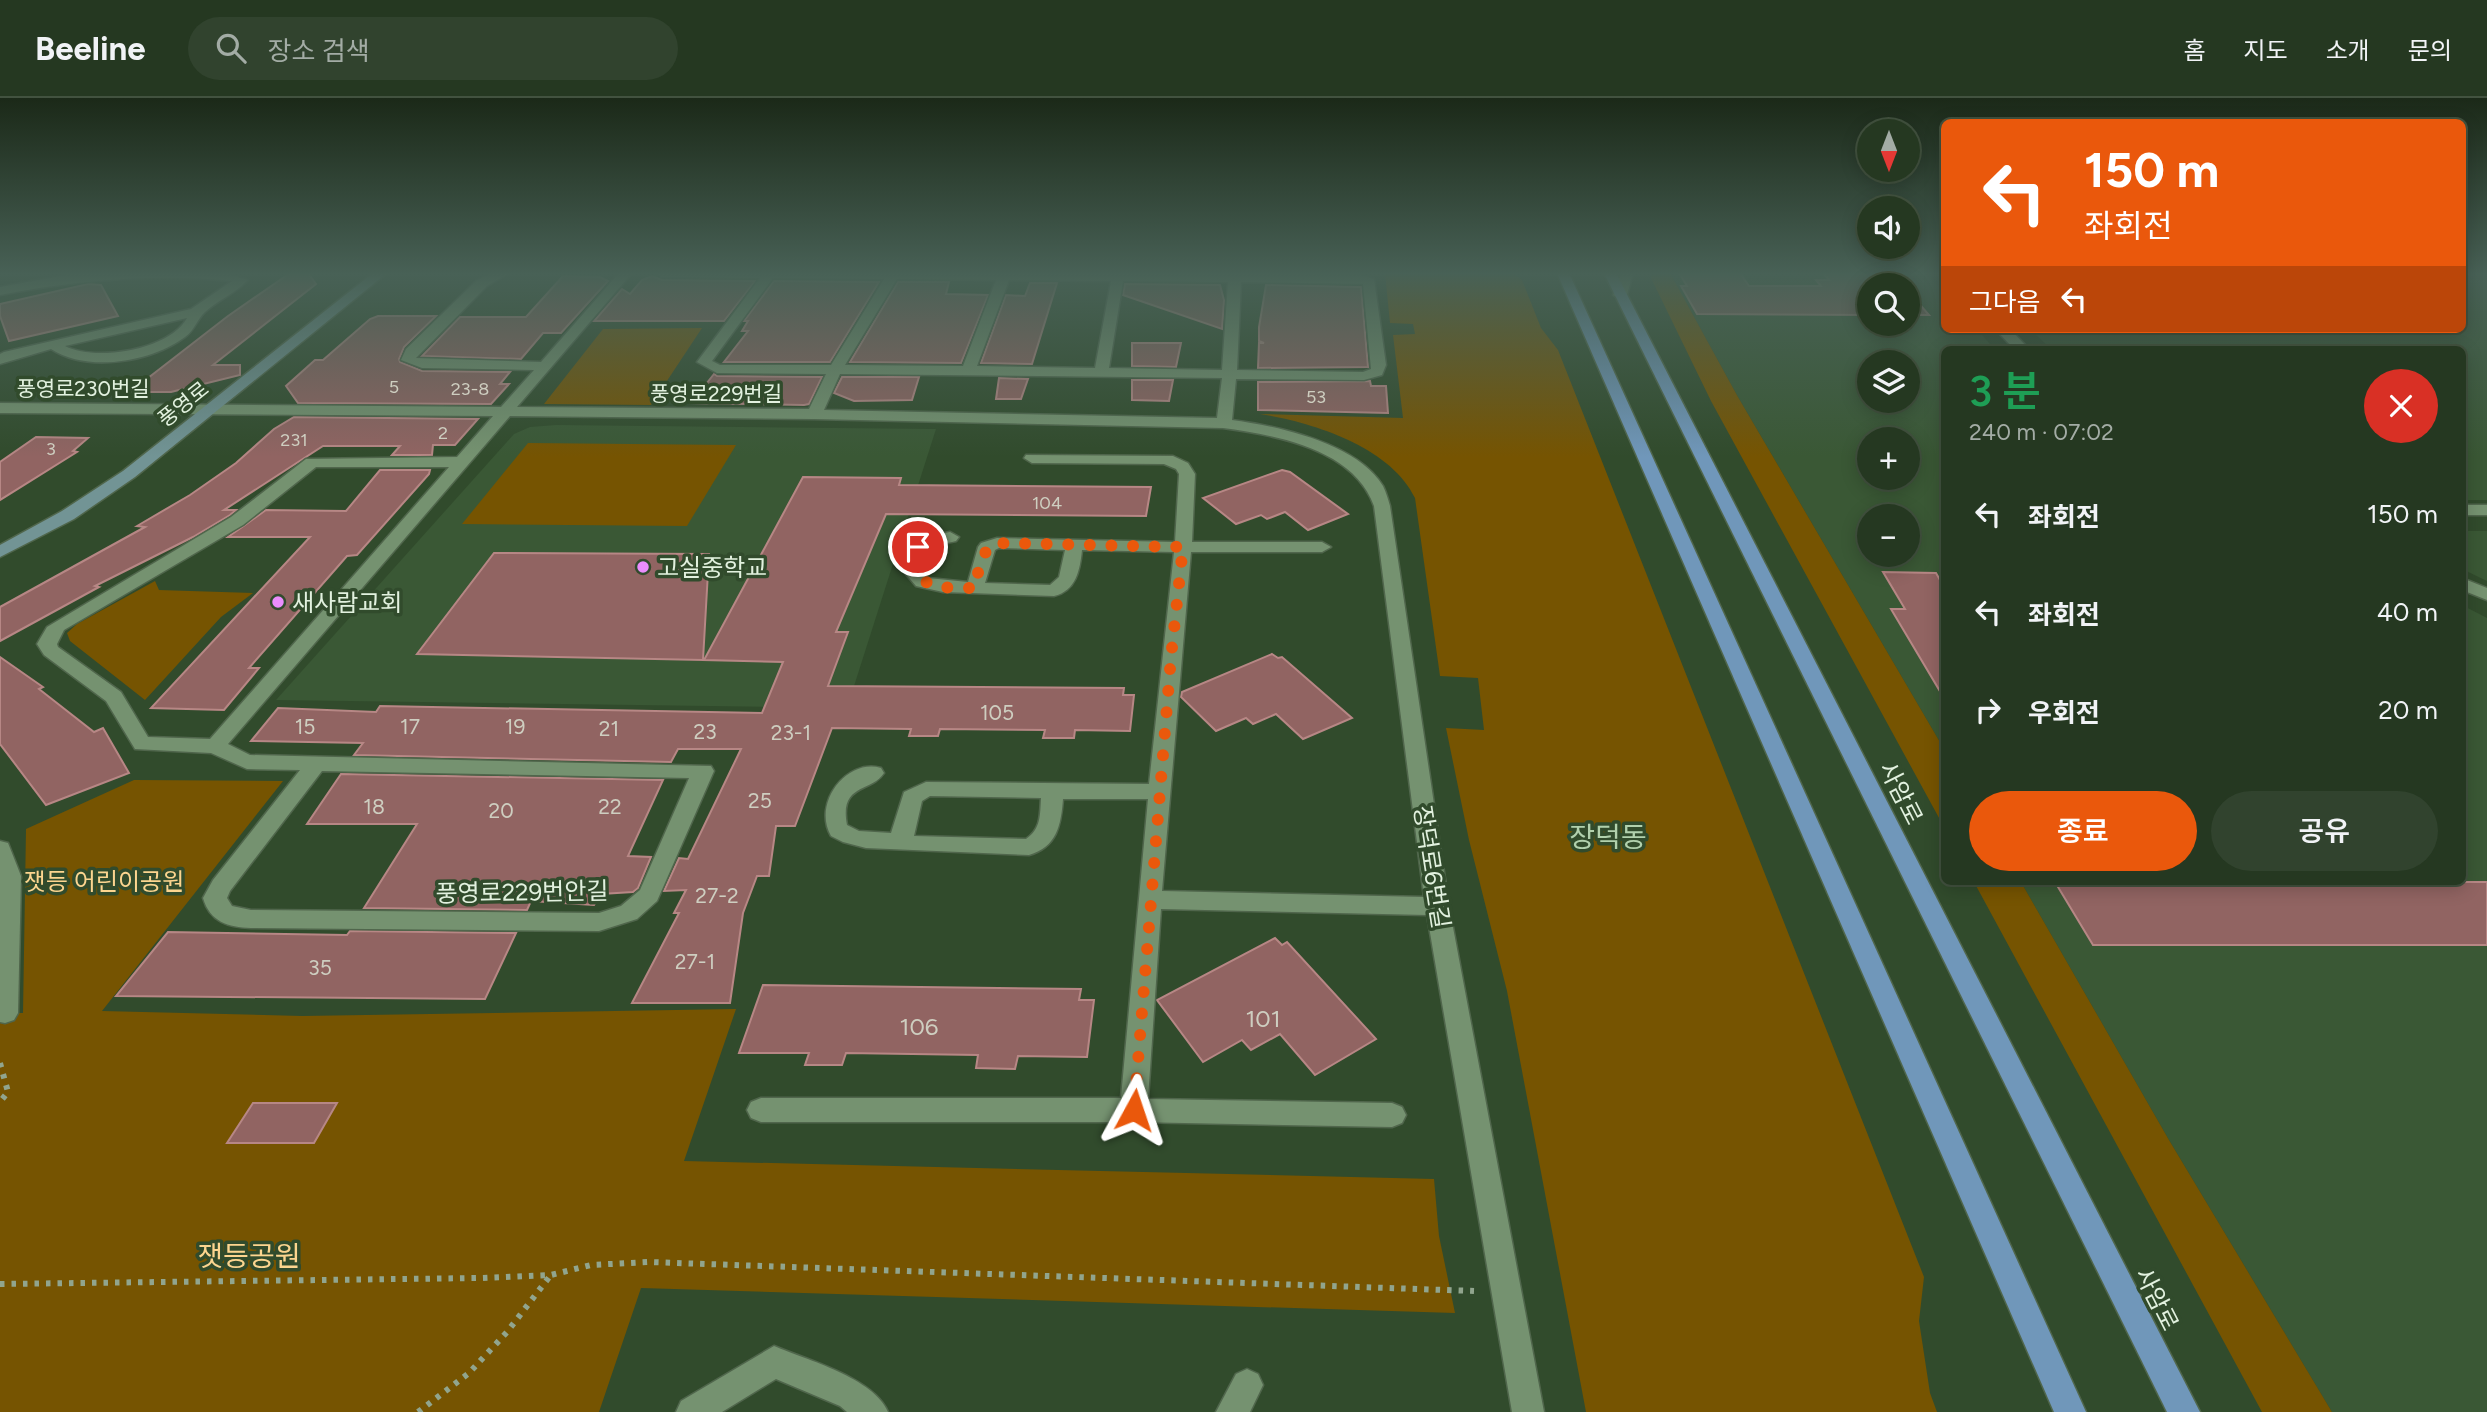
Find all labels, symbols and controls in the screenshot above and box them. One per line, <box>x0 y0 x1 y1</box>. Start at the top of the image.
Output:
search box <box>188 17 678 80</box>
text: Beeline <box>35 29 146 68</box>
icon: search <box>212 29 250 67</box>
text: 장소 검색 <box>268 35 370 67</box>
text: 홈 <box>2183 36 2205 65</box>
text: 지도 <box>2243 36 2288 65</box>
text: 소개 <box>2326 36 2370 65</box>
text: 문의 <box>2408 36 2452 65</box>
north arrow <box>1857 119 1920 182</box>
map controls <box>1857 119 1920 567</box>
text: 150 m <box>2084 140 2219 199</box>
icon: left <box>1969 147 2060 238</box>
button: sound <box>1857 196 1920 259</box>
text: 좌회전 <box>2084 207 2172 245</box>
button: search <box>1857 273 1920 336</box>
icon: left <box>2055 280 2093 318</box>
text: 그다음 <box>1969 286 2041 318</box>
button: layers <box>1857 350 1920 413</box>
text: 3 분 <box>1969 366 2041 417</box>
button: close <box>2364 369 2438 443</box>
street label: 풍영로230번길 <box>16 376 150 401</box>
street label: 풍영로 <box>153 376 213 432</box>
house number: 5 <box>389 376 399 398</box>
house number: 23-8 <box>451 378 489 400</box>
street label: 풍영로229번길 <box>650 381 782 406</box>
house number: 53 <box>1306 386 1326 408</box>
text: 240 m · 07:02 <box>1969 418 2114 446</box>
house number: 2 <box>438 422 448 444</box>
button: + <box>1857 427 1920 490</box>
house number: 231 <box>280 429 308 451</box>
house number: 3 <box>46 438 56 460</box>
house number: 104 <box>1032 492 1062 514</box>
icon: left <box>1969 495 2007 533</box>
text: 150 m <box>2367 498 2438 530</box>
text: 좌회전 <box>2028 501 2100 533</box>
button: − <box>1857 504 1920 567</box>
pin <box>888 517 948 577</box>
icon: arrive <box>899 528 937 566</box>
place label: 고실중학교 <box>657 553 767 582</box>
marker: 고실중학교 <box>635 559 651 575</box>
place label: 새사람교회 <box>292 588 402 617</box>
icon: left <box>1969 593 2007 631</box>
marker: 새사람교회 <box>270 594 286 610</box>
text: 40 m <box>2377 596 2438 628</box>
text: 좌회전 <box>2028 599 2100 631</box>
icon: right <box>1969 691 2007 729</box>
text: 20 m <box>2378 694 2438 726</box>
text: 우회전 <box>2028 697 2100 729</box>
house number: 105 <box>980 700 1014 725</box>
house number: 15 <box>295 714 315 739</box>
house number: 17 <box>400 714 420 739</box>
house number: 19 <box>505 714 525 739</box>
house number: 21 <box>599 716 619 741</box>
house number: 23 <box>693 719 717 744</box>
house number: 23-1 <box>771 720 811 745</box>
street label: 사암로 <box>1873 757 1929 829</box>
house number: 25 <box>748 788 772 813</box>
button: 종료 <box>1969 791 2197 871</box>
button: 공유 <box>2211 791 2438 871</box>
house number: 18 <box>363 794 385 819</box>
house number: 22 <box>598 794 622 819</box>
house number: 20 <box>488 798 514 823</box>
street label: 장덕로6번길 <box>1408 804 1456 930</box>
district label: 장덕동 <box>1569 820 1647 854</box>
park label: 잿등 어린이공원 <box>24 867 184 896</box>
street label: 풍영로229번안길 <box>435 876 609 908</box>
house number: 27-2 <box>695 883 739 908</box>
house number: 27-1 <box>675 949 715 974</box>
house number: 35 <box>308 955 332 980</box>
house number: 101 <box>1245 1004 1281 1033</box>
house number: 106 <box>900 1012 938 1041</box>
position arrow <box>1097 1073 1171 1147</box>
park label: 잿등공원 <box>197 1239 301 1273</box>
street label: 사암로 <box>2129 1263 2185 1335</box>

